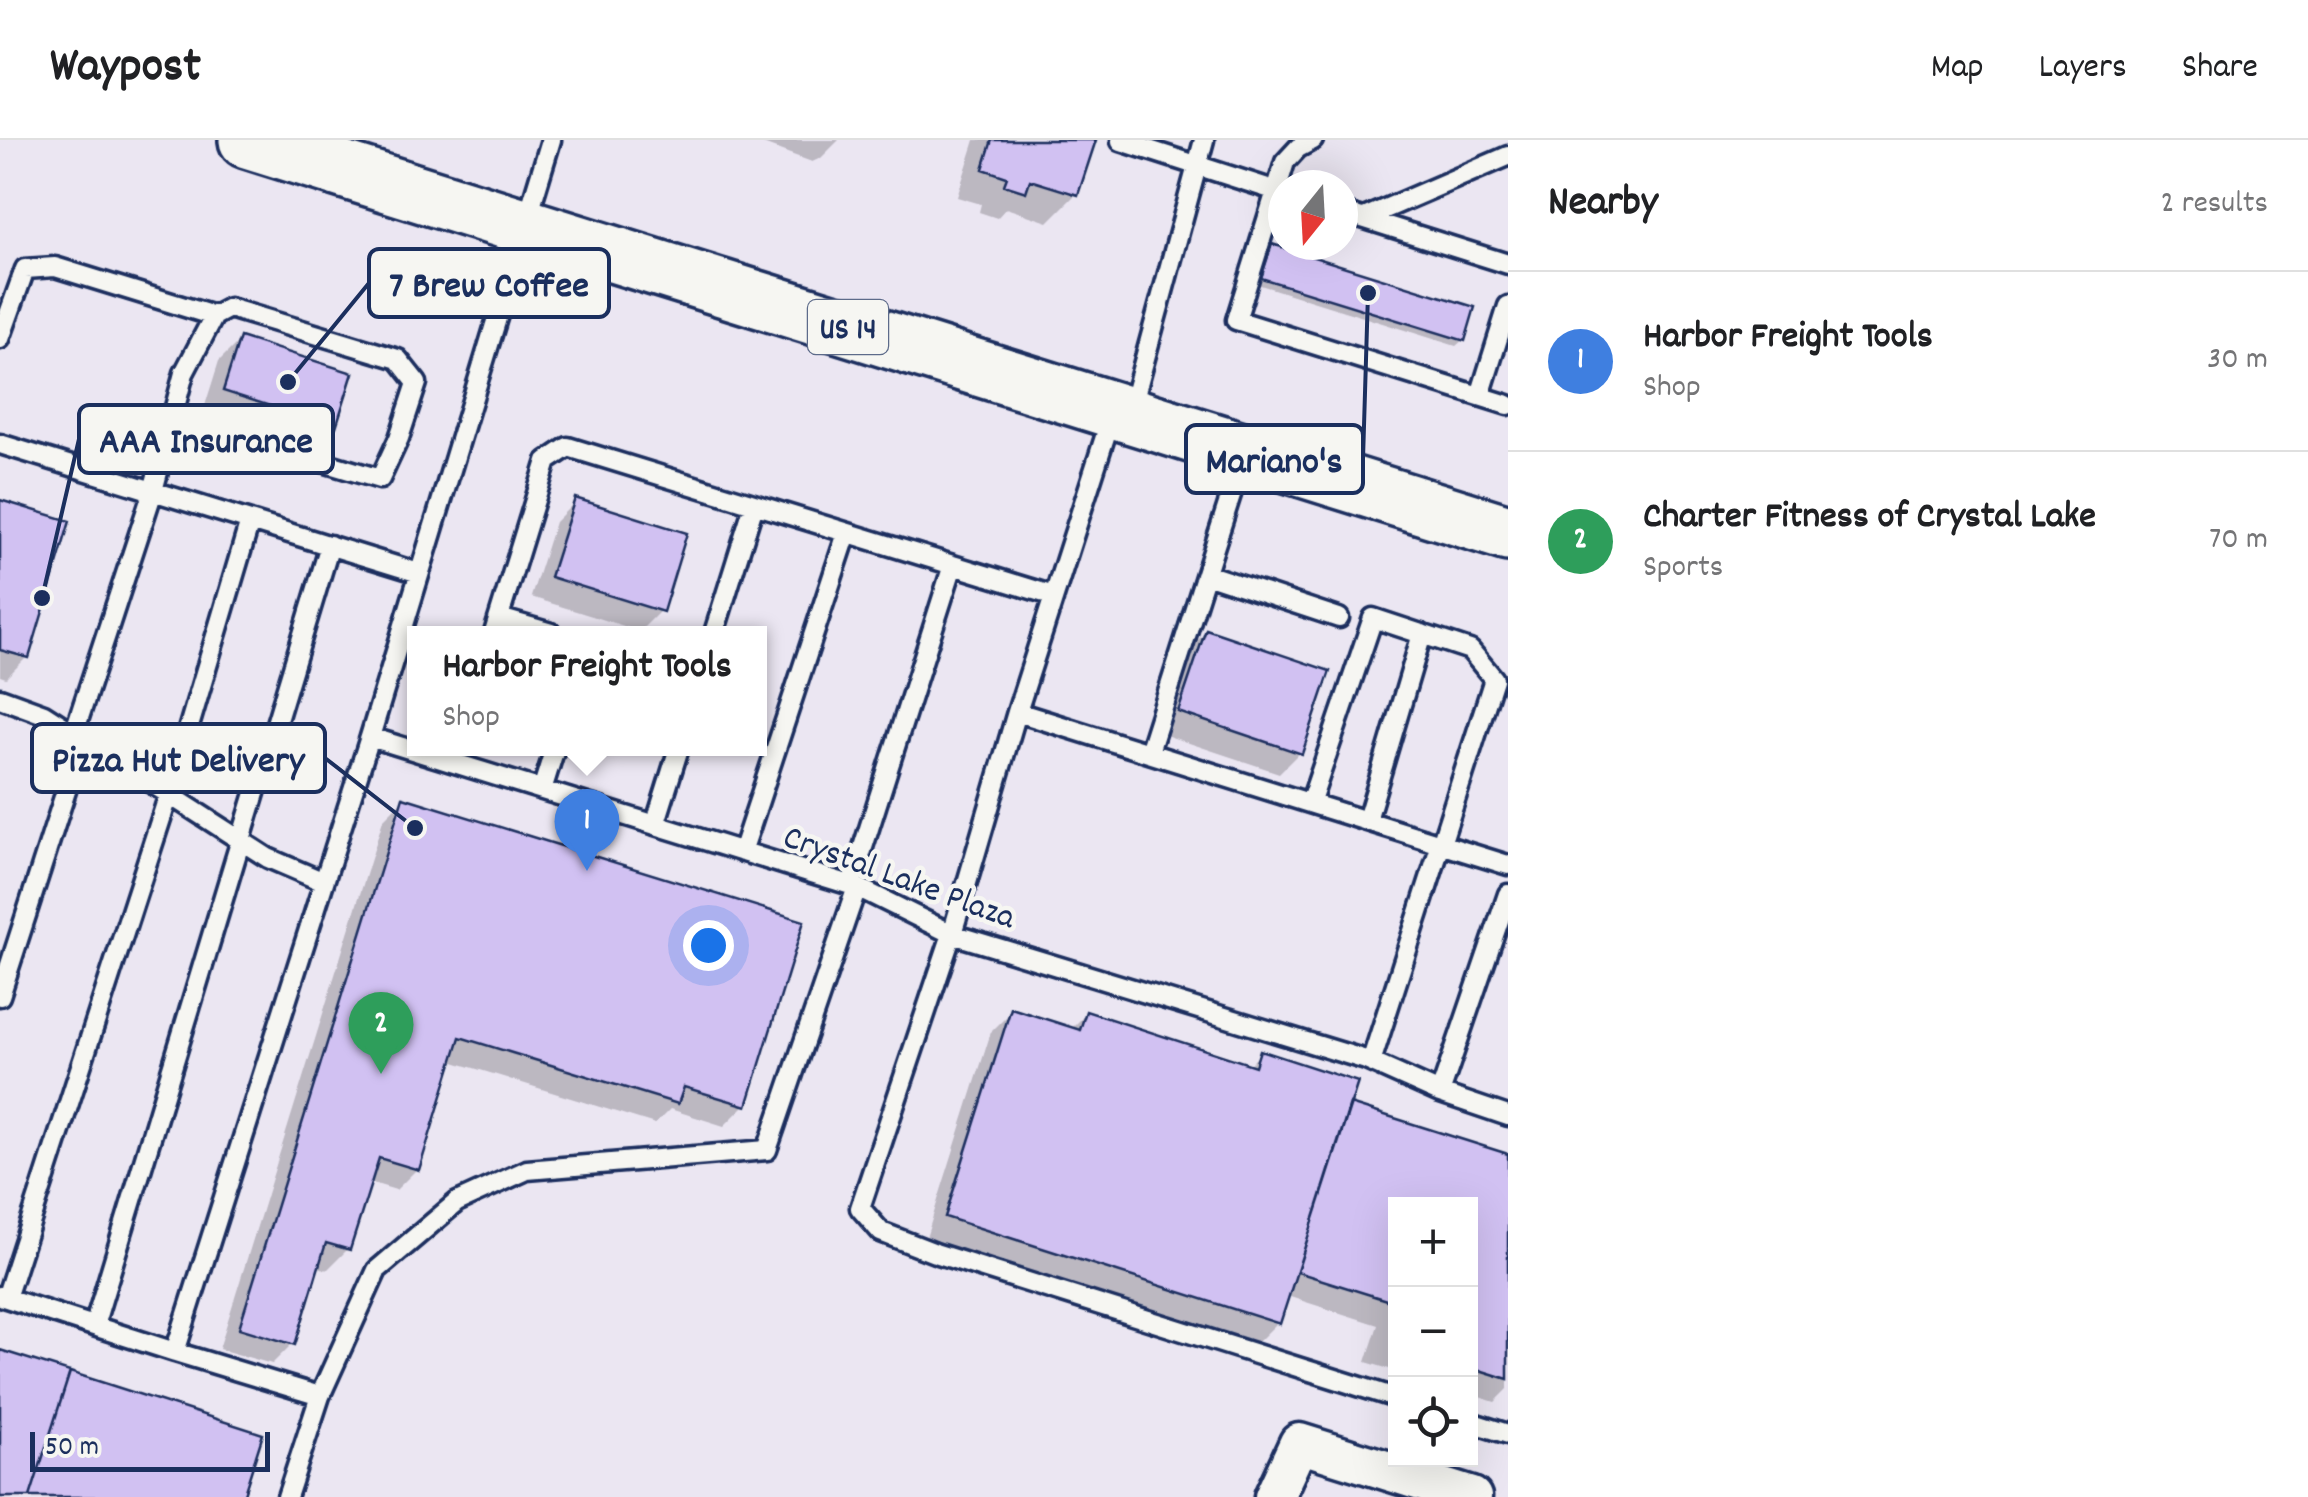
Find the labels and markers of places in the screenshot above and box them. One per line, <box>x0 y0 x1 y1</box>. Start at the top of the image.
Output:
callout: 7 Brew Coffee <box>369 249 609 317</box>
callout: AAA Insurance <box>79 405 333 473</box>
callout: Mariano's <box>1186 425 1363 493</box>
callout: Pizza Hut Delivery <box>32 724 325 792</box>
pin: 1 <box>554 788 620 871</box>
pin: 2 <box>348 992 414 1074</box>

